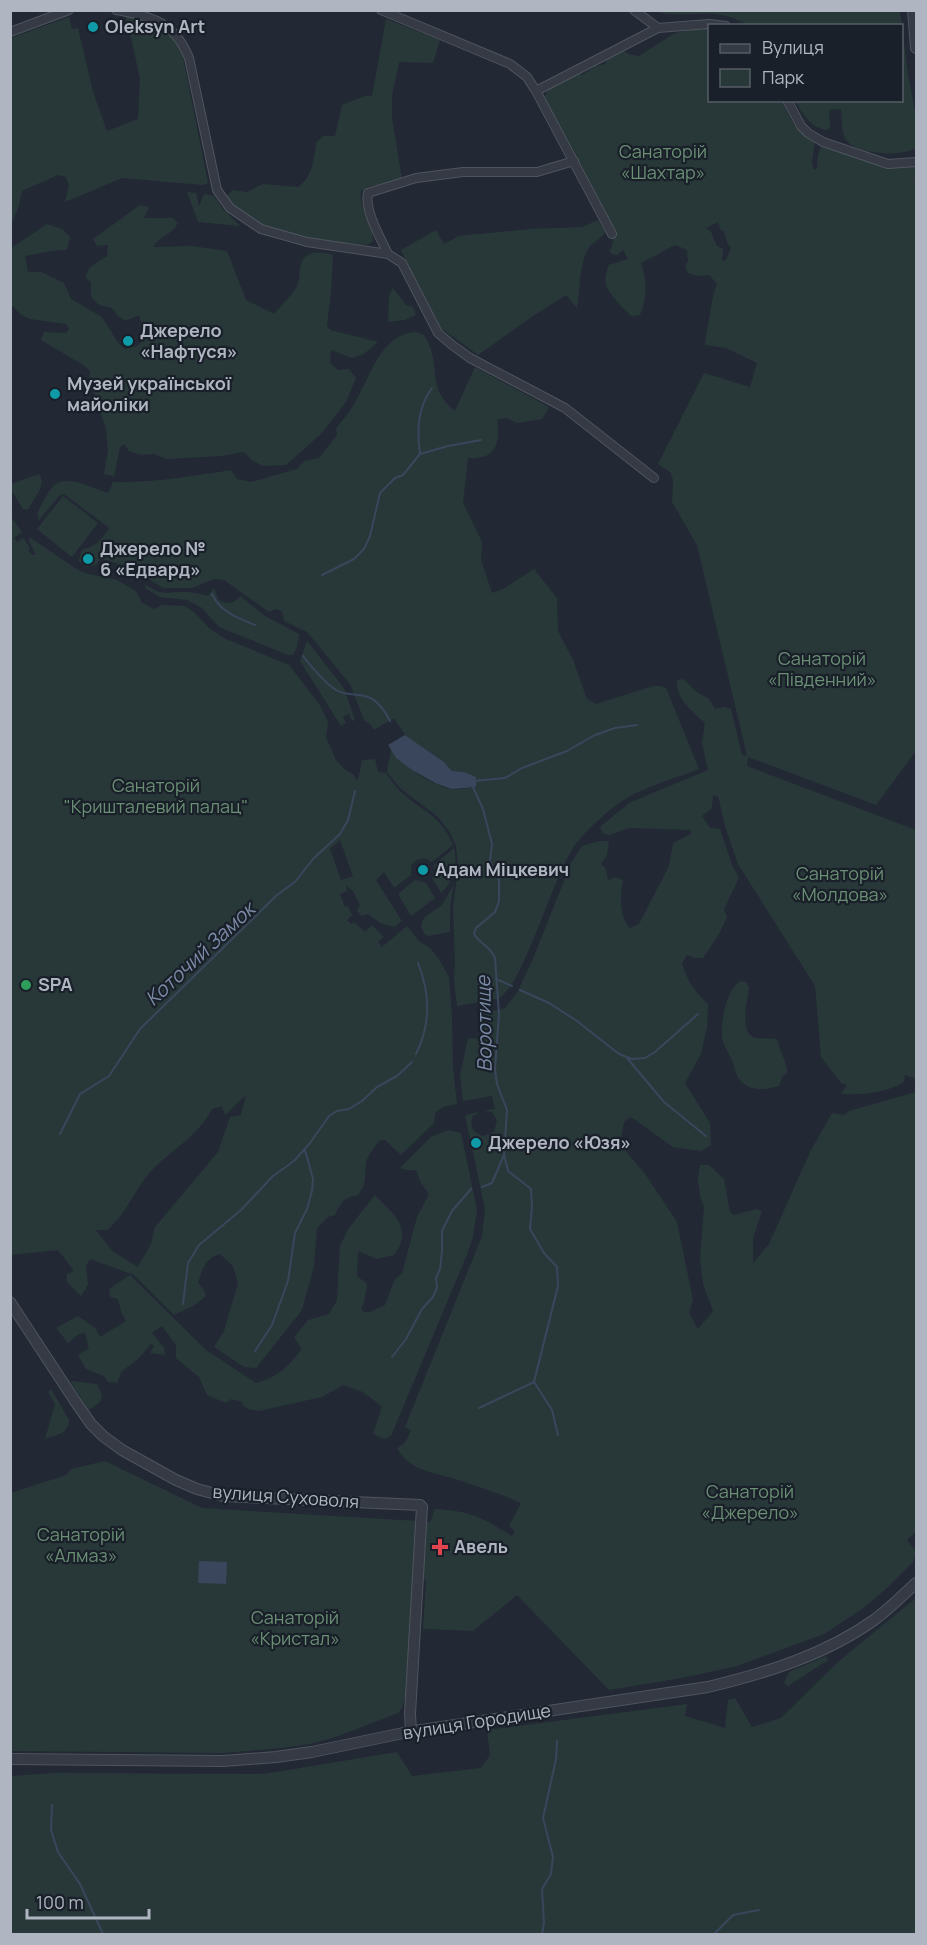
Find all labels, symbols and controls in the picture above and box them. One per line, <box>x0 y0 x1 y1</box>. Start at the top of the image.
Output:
place label: Oleksyn Art <box>105 14 205 38</box>
marker: Oleksyn Art <box>86 20 100 34</box>
legend <box>708 24 903 102</box>
text: Вулиця <box>762 35 824 59</box>
text: Парк <box>762 65 805 89</box>
park label: Санаторій «Шахтар» <box>619 139 707 184</box>
place label: Джерело «Нафтуся» <box>140 318 238 363</box>
marker: Джерело «Нафтуся» <box>121 334 135 348</box>
place label: Музей української майоліки <box>67 371 232 416</box>
marker: Музей української майоліки <box>48 387 62 401</box>
place label: Джерело № 6 «Едвард» <box>100 536 206 581</box>
marker: Джерело № 6 «Едвард» <box>81 552 95 566</box>
park label: Санаторій «Південний» <box>768 646 876 691</box>
park label: Санаторій "Кришталевий палац" <box>64 773 248 818</box>
place label: Адам Міцкевич <box>435 857 569 881</box>
park label: Санаторій «Молдова» <box>792 861 888 906</box>
marker: Адам Міцкевич <box>416 863 430 877</box>
water label: Коточий Замок <box>139 894 263 1011</box>
place label: SPA <box>38 972 73 996</box>
water label: Воротище <box>469 974 498 1072</box>
marker: SPA <box>19 978 33 992</box>
place label: Джерело «Юзя» <box>488 1130 631 1154</box>
marker: Джерело «Юзя» <box>469 1136 483 1150</box>
street label: вулиця Суховоля <box>212 1479 360 1513</box>
park label: Санаторій «Джерело» <box>701 1479 799 1524</box>
park label: Санаторій «Алмаз» <box>37 1522 125 1567</box>
place label: Авель <box>454 1534 508 1558</box>
marker: Авель <box>431 1538 449 1556</box>
park label: Санаторій «Кристал» <box>250 1605 340 1650</box>
street label: вулиця Городище <box>401 1697 553 1745</box>
scale bar <box>27 1882 148 1920</box>
text: 100 m <box>36 1890 84 1914</box>

